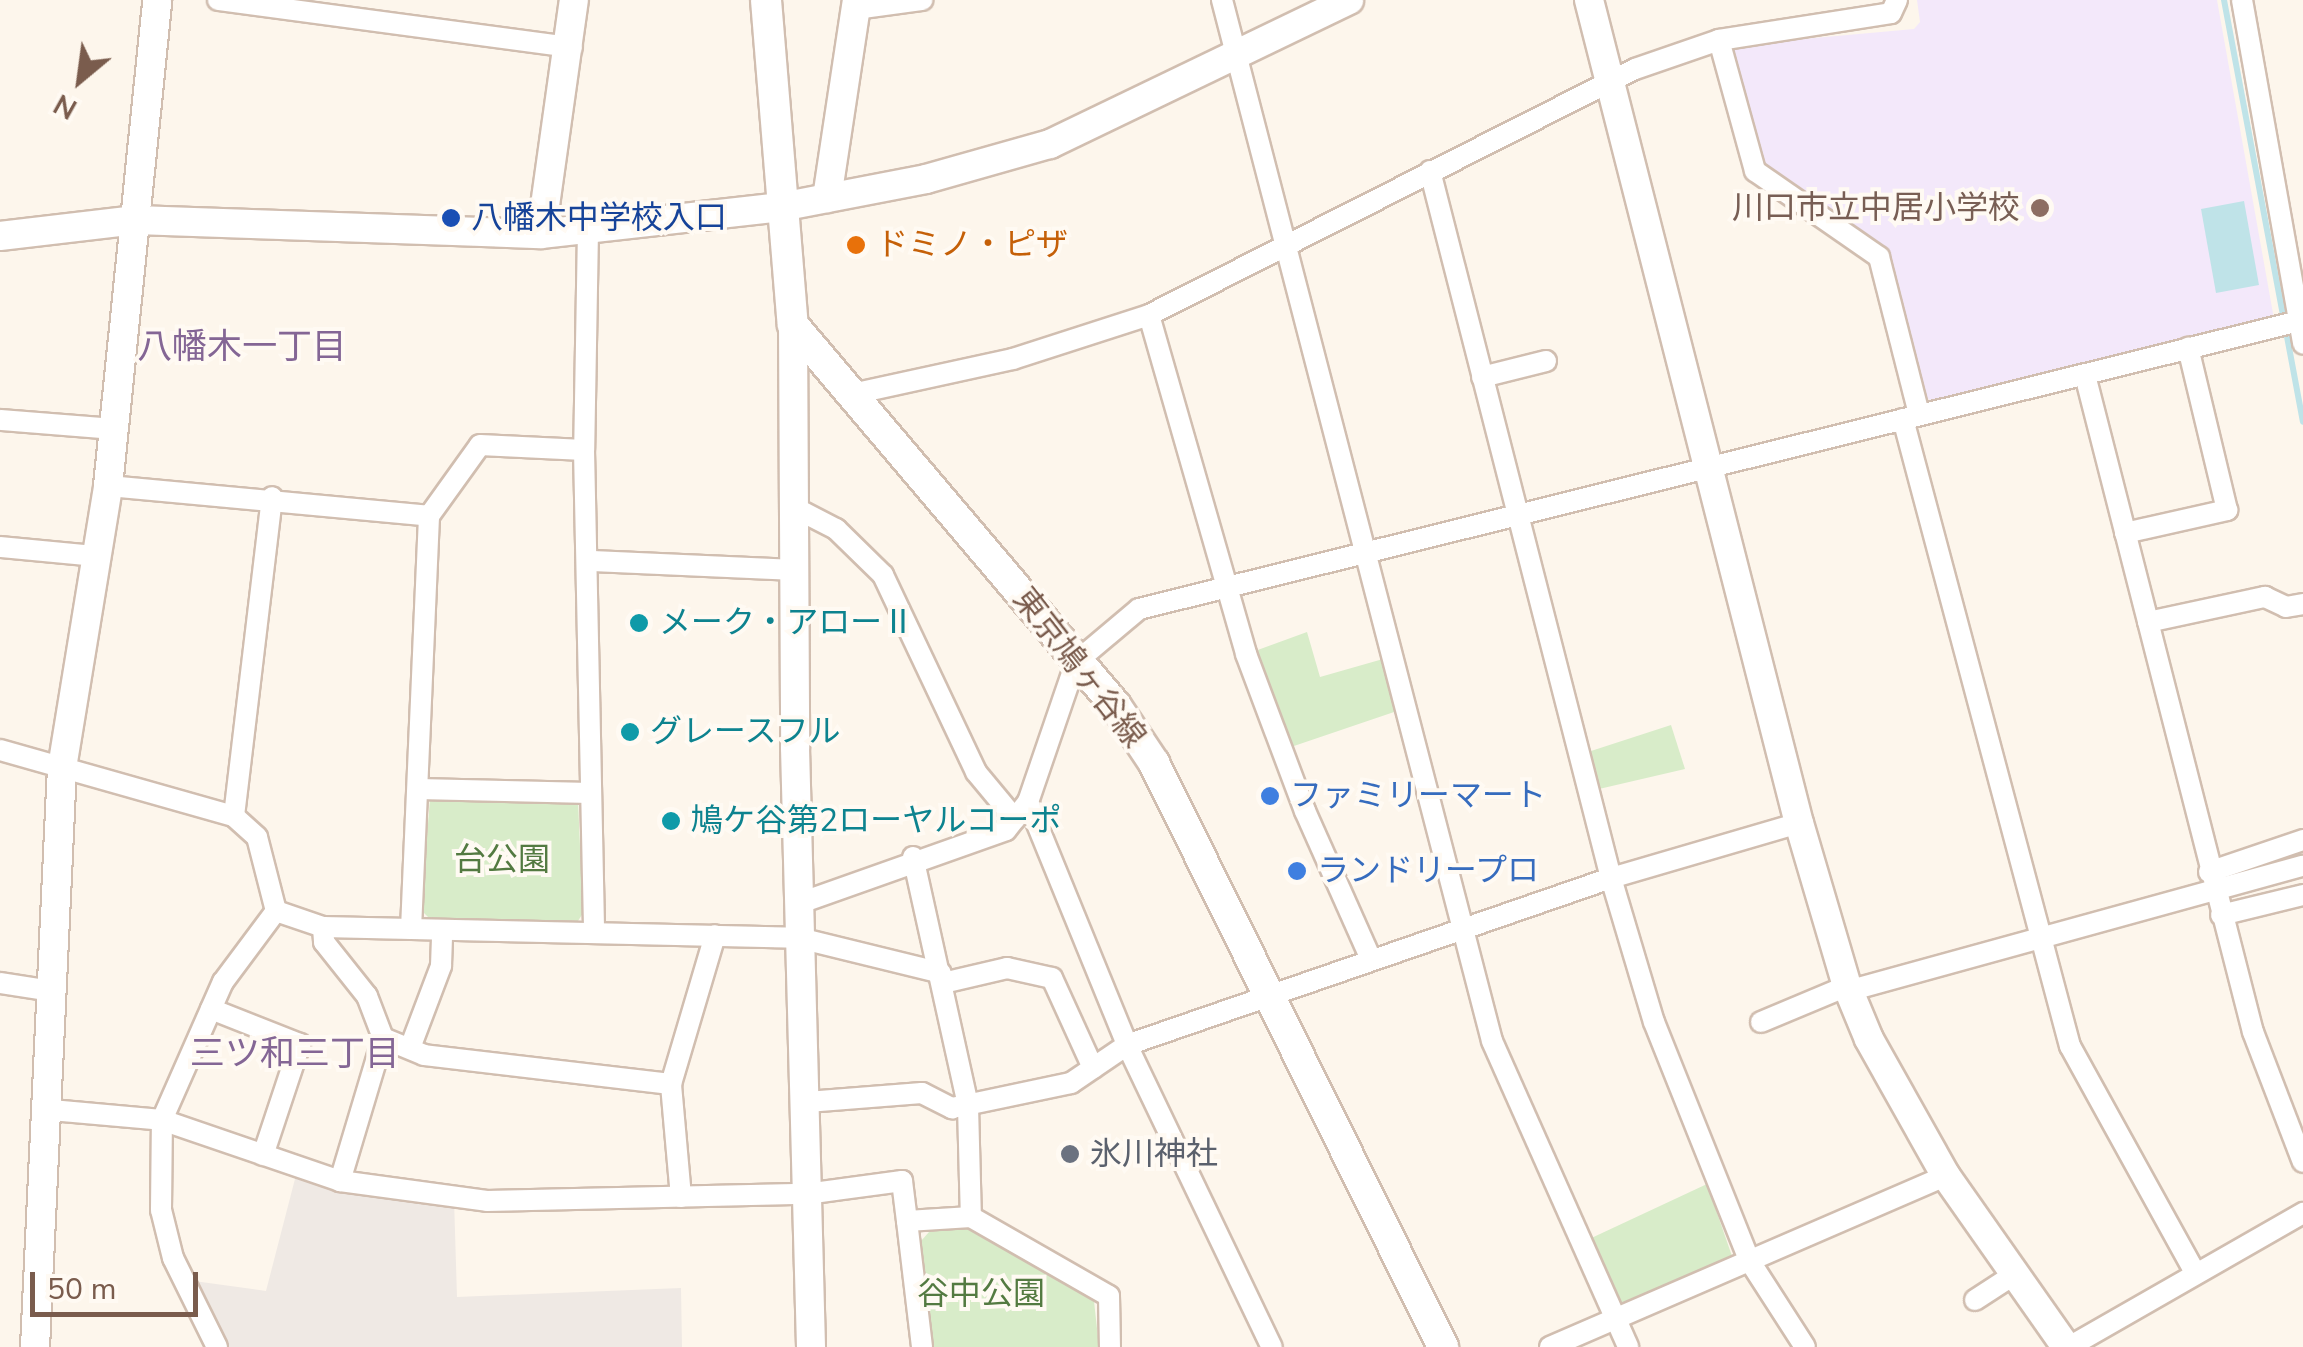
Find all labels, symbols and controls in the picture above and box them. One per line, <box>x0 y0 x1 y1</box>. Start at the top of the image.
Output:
north arrow <box>30 30 130 130</box>
text: N <box>47 85 84 128</box>
place label: 川口市立中居小学校 <box>1732 189 2020 227</box>
marker: 川口市立中居小学校 <box>2029 197 2051 219</box>
place label: 八幡木中学校入口 <box>471 199 727 237</box>
marker: 八幡木中学校入口 <box>440 207 462 229</box>
place label: ドミノ・ピザ <box>876 226 1068 264</box>
marker: ドミノ・ピザ <box>845 234 867 256</box>
district label: 八幡木一丁目 <box>137 326 347 368</box>
street label: 東京鳩ヶ谷線 <box>1005 581 1153 755</box>
place label: メーク・アローⅡ <box>659 604 914 642</box>
marker: メーク・アローⅡ <box>628 612 650 634</box>
place label: グレースフル <box>650 713 842 751</box>
marker: グレースフル <box>619 721 641 743</box>
place label: ファミリーマート <box>1290 777 1546 815</box>
marker: ファミリーマート <box>1259 785 1281 807</box>
place label: 鳩ケ谷第2ローヤルコーポ <box>691 802 1062 840</box>
marker: 鳩ケ谷第2ローヤルコーポ <box>660 810 682 832</box>
park label: 台公園 <box>454 841 550 879</box>
place label: ランドリープロ <box>1317 852 1541 890</box>
marker: ランドリープロ <box>1286 860 1308 882</box>
district label: 三ツ和三丁目 <box>190 1033 400 1075</box>
place label: 氷川神社 <box>1090 1135 1218 1173</box>
marker: 氷川神社 <box>1059 1143 1081 1165</box>
scale bar <box>35 1252 202 1314</box>
text: 50 m <box>47 1269 116 1310</box>
park label: 谷中公園 <box>917 1275 1045 1313</box>

